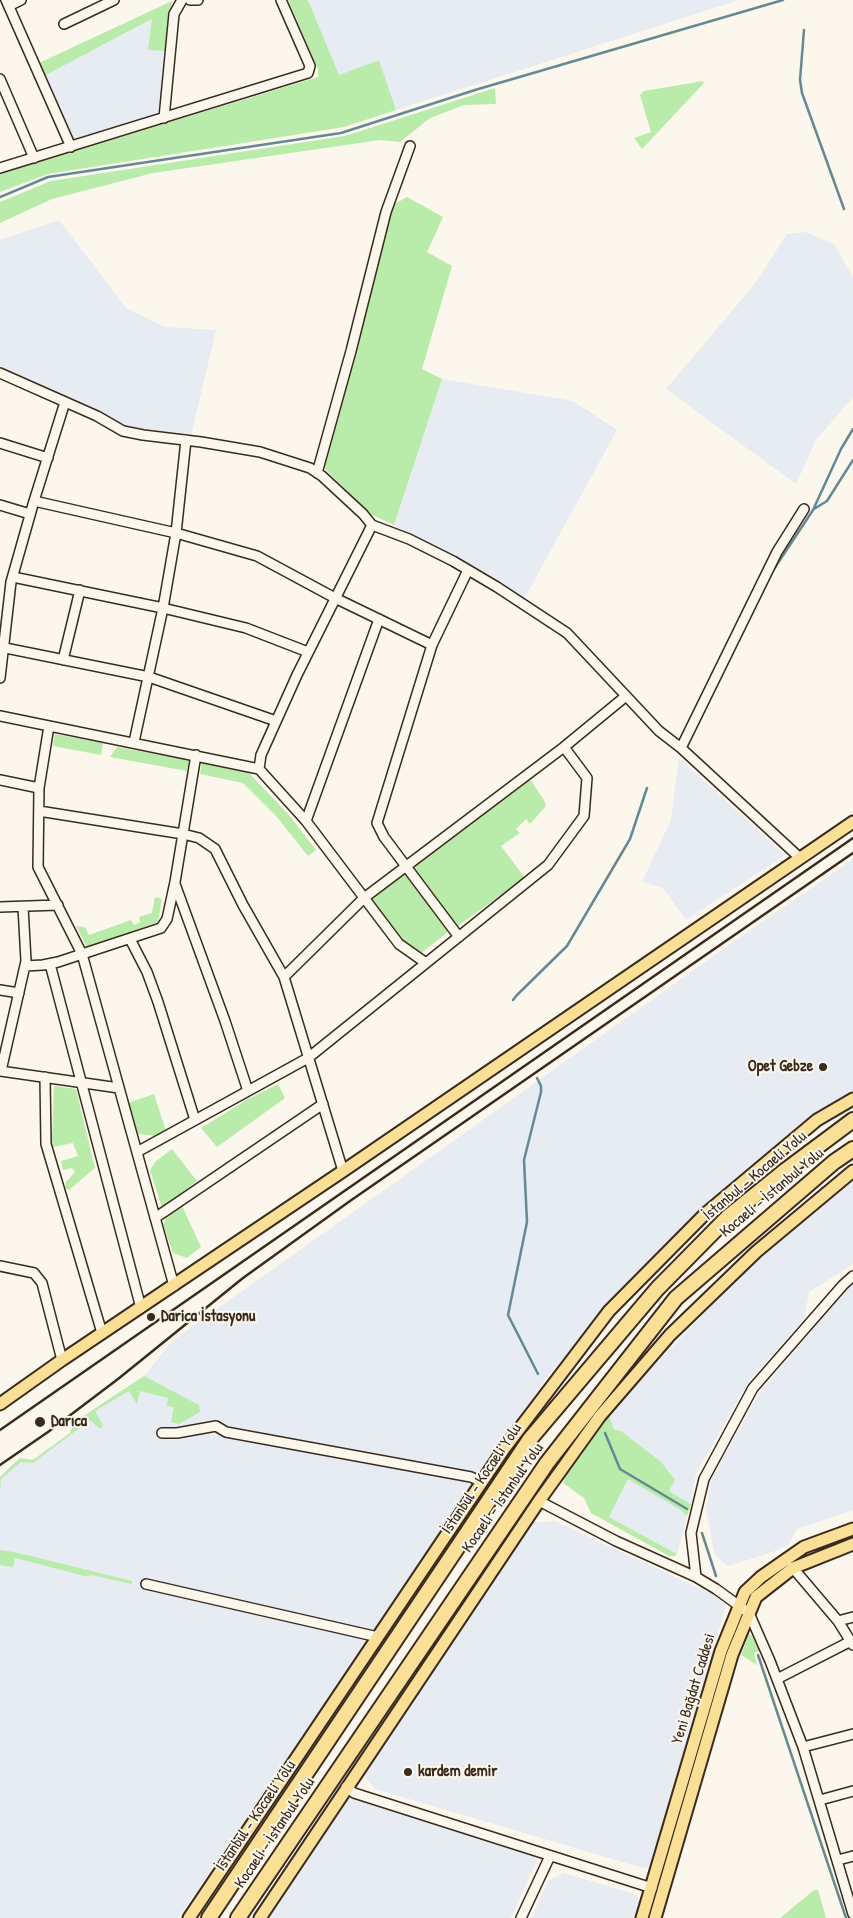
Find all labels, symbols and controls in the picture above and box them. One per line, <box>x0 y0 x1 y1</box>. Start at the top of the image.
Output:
place label: Opet Gebze <box>748 1057 813 1077</box>
marker: Opet Gebze <box>817 1061 829 1073</box>
street label: İstanbul - Kocaeli Yolu <box>699 1127 811 1225</box>
street label: Kocaeli - İstanbul Yolu <box>716 1144 828 1242</box>
place label: Darica İstasyonu <box>161 1307 255 1327</box>
marker: Darica İstasyonu <box>145 1311 157 1323</box>
place label: Darıca <box>51 1412 87 1432</box>
marker: Darıca <box>33 1415 47 1429</box>
street label: İstanbul - Kocaeli Yolu <box>438 1420 526 1538</box>
street label: Kocaeli - İstanbul Yolu <box>458 1440 548 1556</box>
street label: Yeni Bağdat Caddesi <box>668 1631 720 1747</box>
street label: İstanbul - Kocaeli Yolu <box>212 1757 300 1875</box>
place label: kardem demir <box>418 1762 497 1782</box>
marker: kardem demir <box>402 1766 414 1778</box>
street label: Kocaeli - İstanbul Yolu <box>231 1774 319 1892</box>

